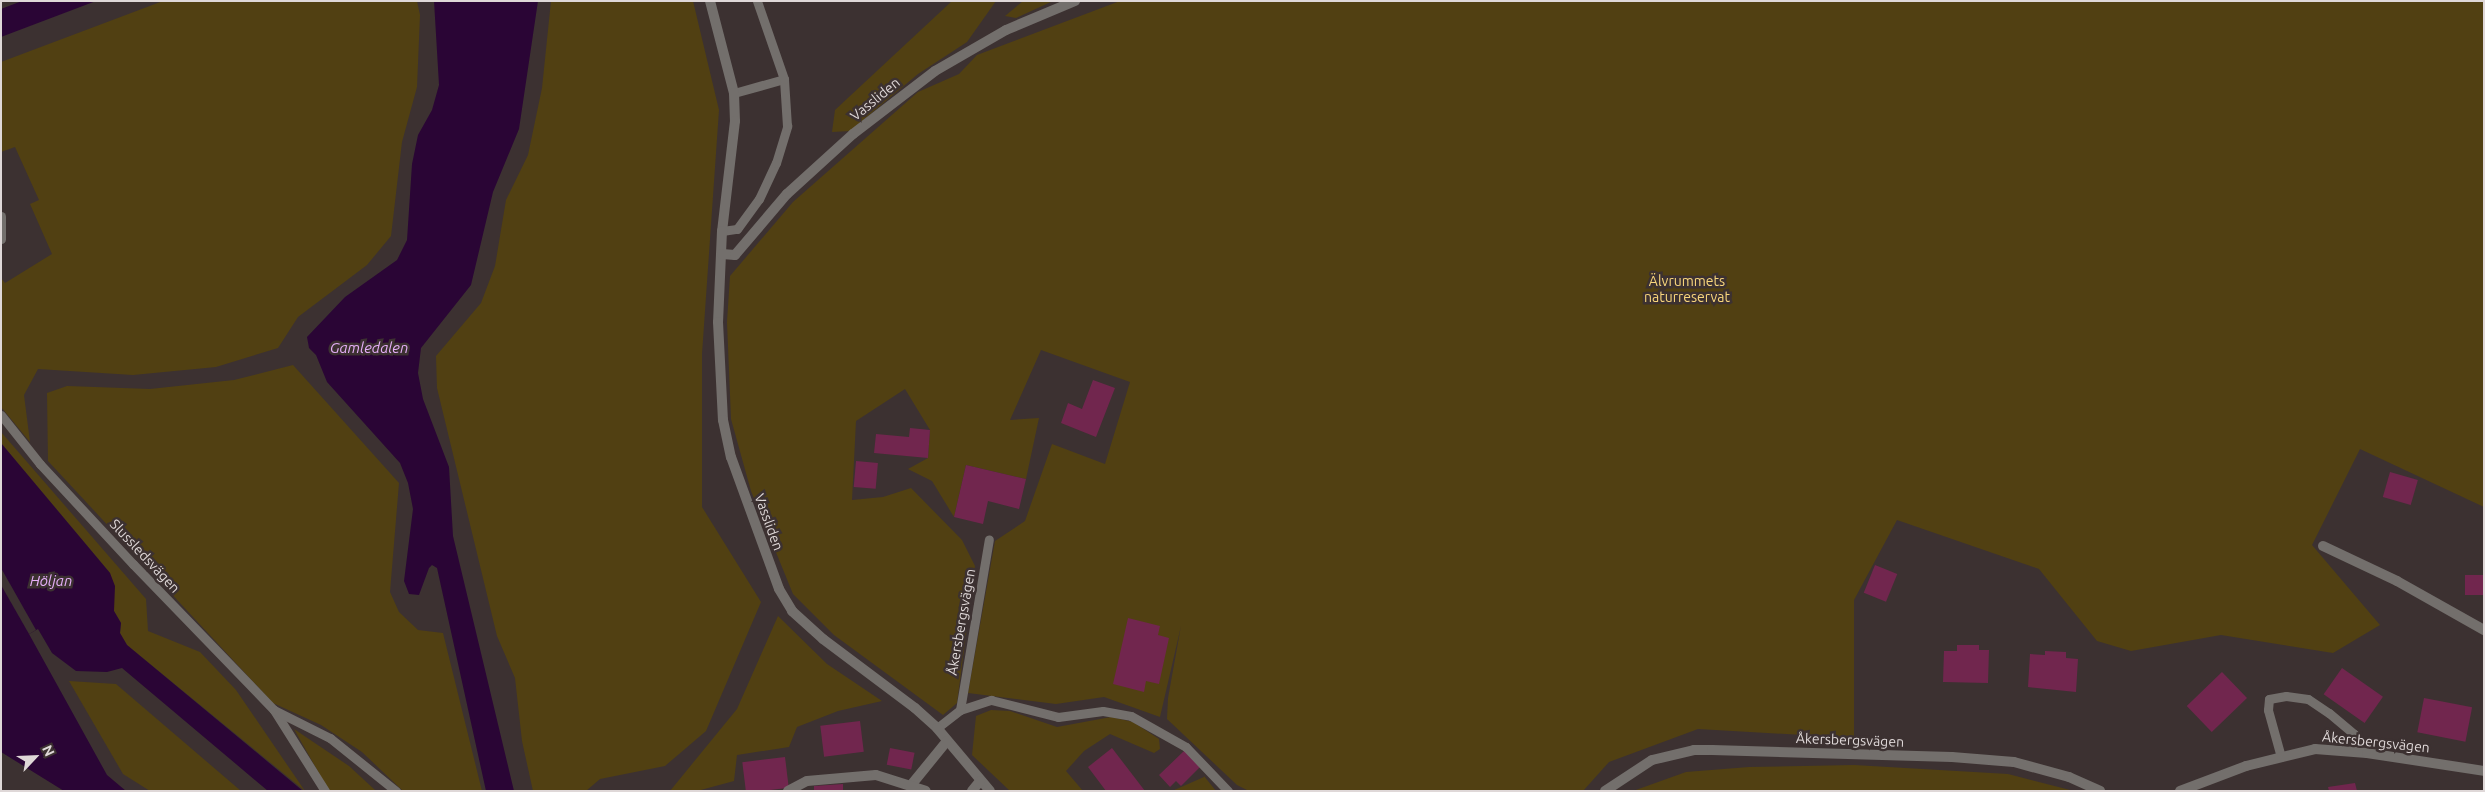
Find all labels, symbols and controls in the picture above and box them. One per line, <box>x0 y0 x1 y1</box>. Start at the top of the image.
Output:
street label: Vassliden <box>847 74 903 124</box>
park label: Älvrummets naturreservat <box>1644 273 1730 306</box>
water label: Gamledalen <box>330 339 408 357</box>
street label: Vassliden <box>751 491 787 553</box>
street label: Slussledsvägen <box>107 516 183 596</box>
street label: Åkersbergsvägen <box>943 567 979 677</box>
water label: Höljan <box>30 572 72 590</box>
street label: Åkersbergsvägen <box>2321 728 2431 756</box>
street label: Åkersbergsvägen <box>1796 730 1904 750</box>
north arrow <box>10 732 60 782</box>
text: N <box>39 743 58 759</box>

